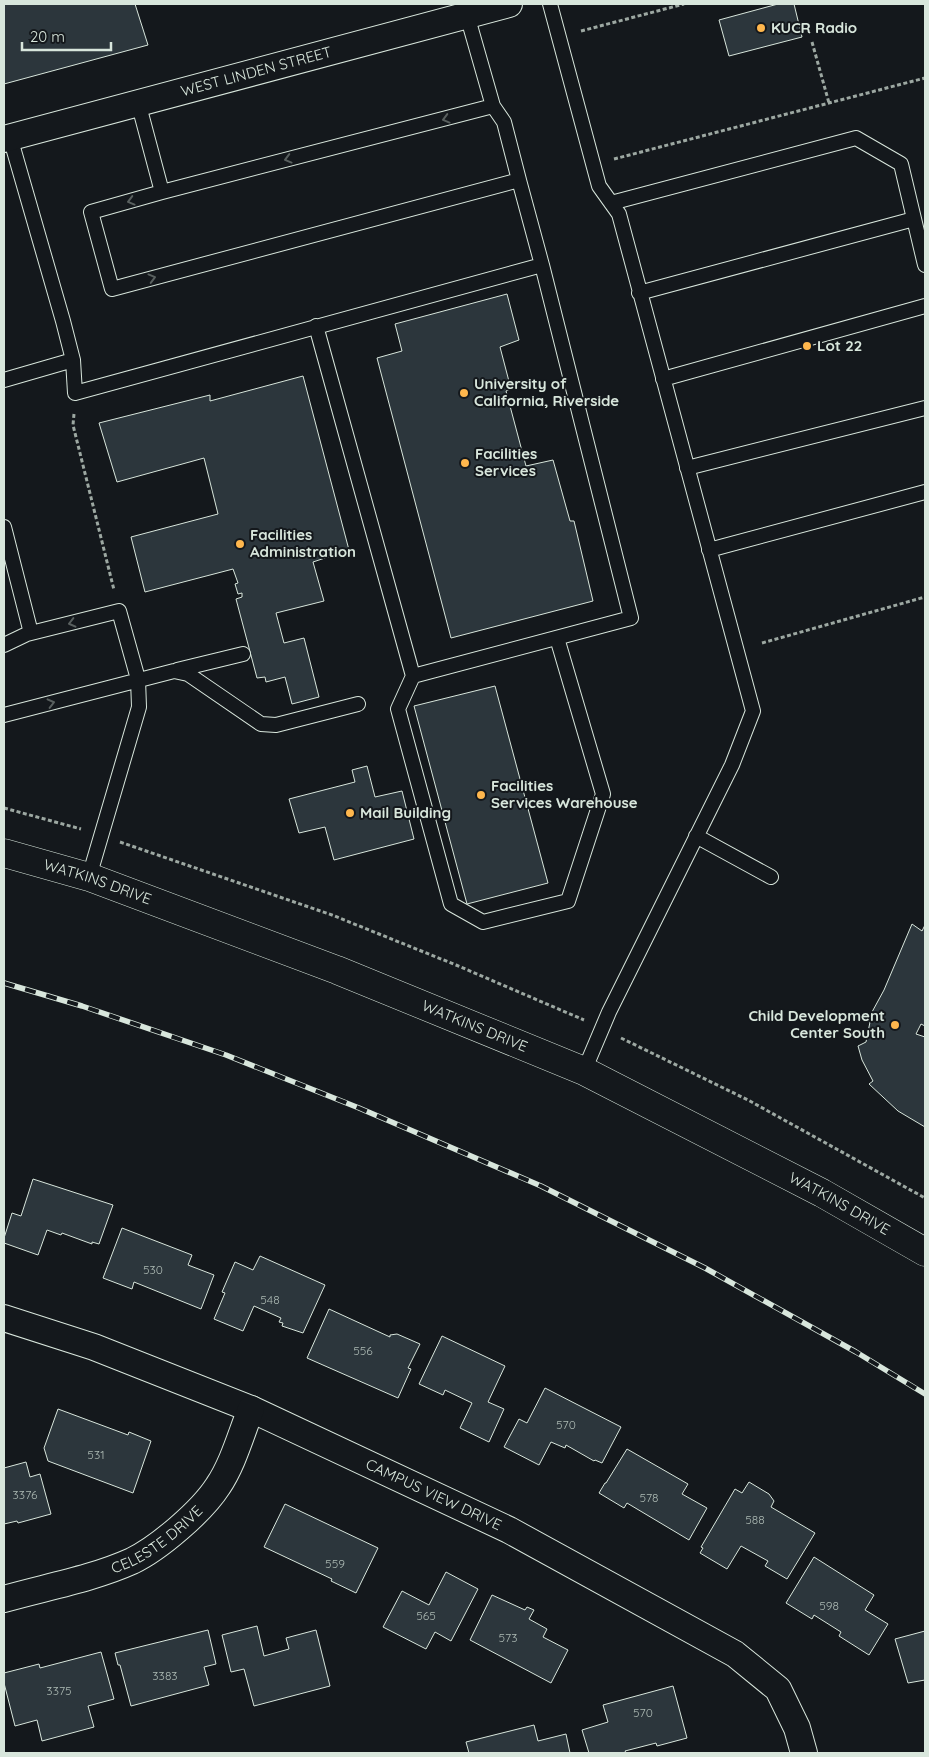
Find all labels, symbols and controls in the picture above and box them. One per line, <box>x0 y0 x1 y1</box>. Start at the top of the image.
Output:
place label: KUCR Radio <box>771 18 857 37</box>
scale bar <box>22 20 111 52</box>
marker: KUCR Radio <box>755 22 767 34</box>
text: 20 m <box>30 27 65 46</box>
street label: WEST LINDEN STREET <box>179 42 334 100</box>
one-way arrow <box>442 113 450 123</box>
one-way arrow <box>285 154 293 164</box>
one-way arrow <box>128 195 136 205</box>
one-way arrow <box>148 273 156 284</box>
place label: Lot 22 <box>817 336 862 355</box>
marker: Lot 22 <box>801 340 813 352</box>
place label: University of California, Riverside <box>474 374 619 410</box>
marker: University of California, Riverside <box>458 387 470 399</box>
place label: Facilities Services <box>475 444 537 480</box>
marker: Facilities Services <box>459 457 471 469</box>
place label: Facilities Administration <box>250 525 356 561</box>
marker: Facilities Administration <box>234 538 246 550</box>
one-way arrow <box>68 617 77 628</box>
one-way arrow <box>47 698 55 709</box>
place label: Facilities Services Warehouse <box>491 776 638 812</box>
marker: Facilities Services Warehouse <box>475 789 487 801</box>
place label: Mail Building <box>360 803 451 822</box>
marker: Mail Building <box>344 807 356 819</box>
street label: WATKINS DRIVE <box>42 855 154 909</box>
street label: WATKINS DRIVE <box>419 996 531 1056</box>
place label: Child Development Center South <box>748 1006 885 1042</box>
marker: Child Development Center South <box>889 1019 901 1031</box>
street label: WATKINS DRIVE <box>786 1168 894 1239</box>
house number: 530 <box>143 1262 163 1277</box>
house number: 548 <box>260 1292 280 1307</box>
house number: 556 <box>353 1343 373 1358</box>
house number: 570 <box>556 1417 576 1432</box>
house number: 531 <box>87 1447 105 1462</box>
street label: CAMPUS VIEW DRIVE <box>363 1454 505 1534</box>
house number: 3376 <box>13 1487 38 1502</box>
house number: 578 <box>639 1490 659 1505</box>
street label: CELESTE DRIVE <box>108 1501 206 1578</box>
house number: 588 <box>745 1512 765 1527</box>
house number: 559 <box>325 1556 345 1571</box>
house number: 598 <box>819 1598 839 1613</box>
house number: 565 <box>416 1608 436 1623</box>
house number: 573 <box>499 1630 517 1645</box>
house number: 3383 <box>152 1668 178 1683</box>
house number: 3375 <box>46 1683 72 1698</box>
house number: 570 <box>633 1705 653 1720</box>

